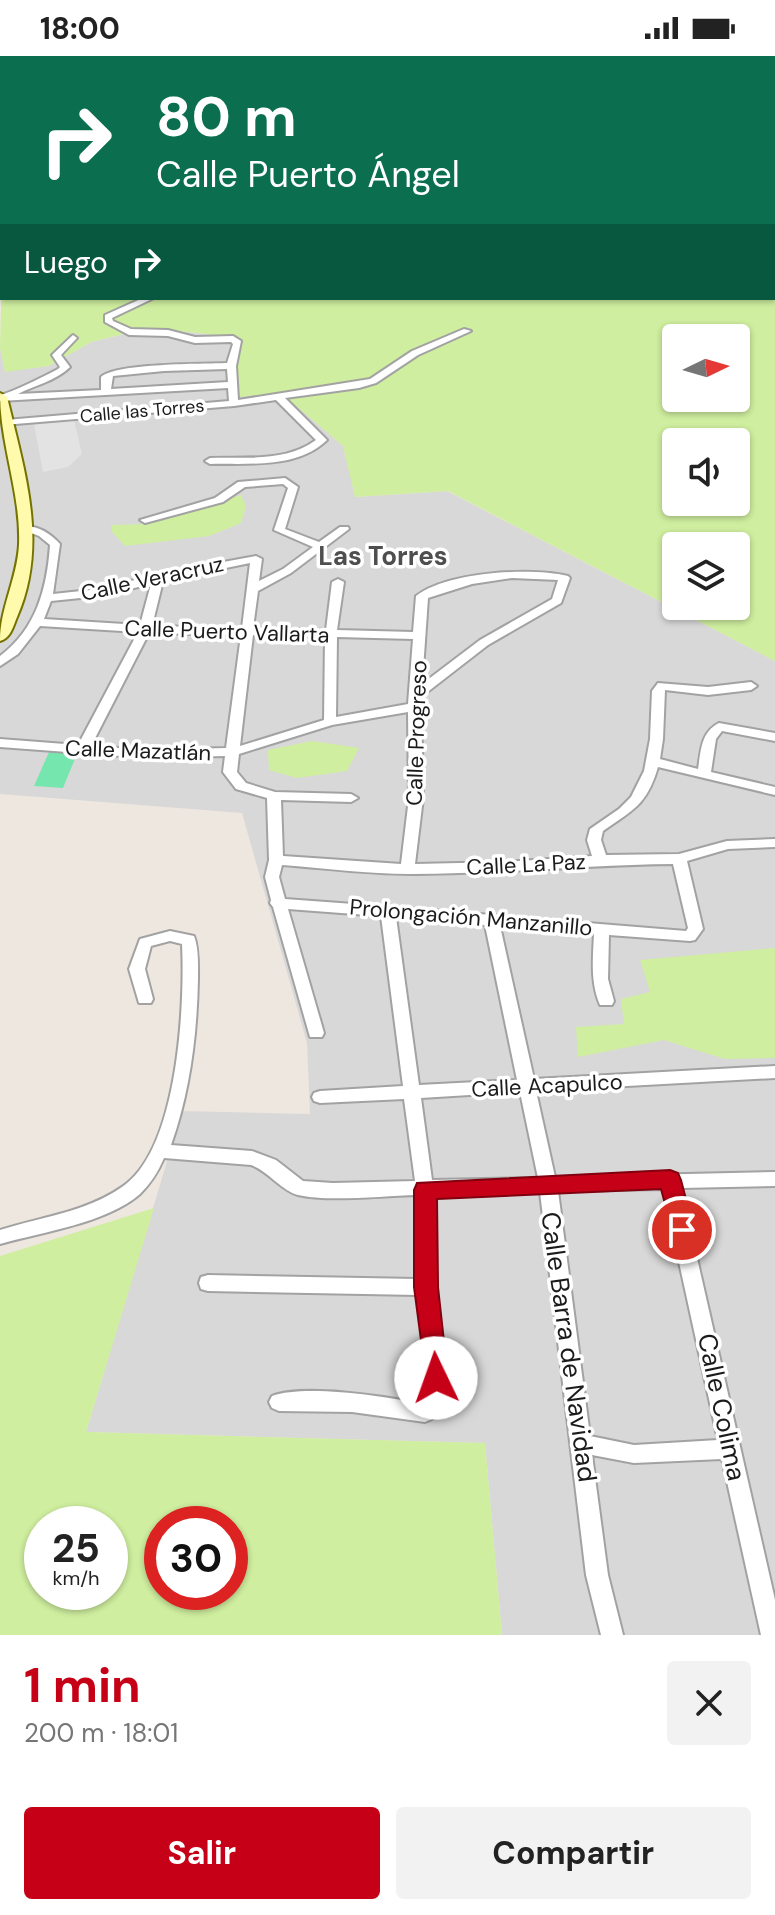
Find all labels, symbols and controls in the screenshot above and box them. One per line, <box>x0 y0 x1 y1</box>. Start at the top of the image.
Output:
text: 18:00 <box>40 9 120 48</box>
text: 80 m <box>156 80 297 153</box>
icon: right <box>24 88 128 192</box>
text: Calle Puerto Ángel <box>156 151 460 198</box>
icon: right <box>124 240 168 284</box>
text: Luego <box>24 243 108 282</box>
north arrow <box>662 324 750 412</box>
map controls <box>662 324 750 620</box>
street label: Calle las Torres <box>79 394 205 428</box>
button: sound <box>662 428 750 516</box>
button: layers <box>662 532 750 620</box>
district label: Las Torres <box>318 539 448 573</box>
street label: Calle Veracruz <box>78 549 226 608</box>
street label: Calle Puerto Vallarta <box>124 613 330 650</box>
street label: Calle Progreso <box>399 660 434 806</box>
street label: Calle Mazatlán <box>64 733 212 768</box>
street label: Calle La Paz <box>466 847 587 882</box>
street label: Prolongación Manzanillo <box>348 892 594 943</box>
street label: Calle Acapulco <box>471 1067 623 1104</box>
pin <box>648 1196 716 1264</box>
icon: arrive <box>660 1208 704 1252</box>
street label: Calle Barra de Navidad <box>533 1210 605 1484</box>
street label: Calle Colima <box>690 1330 754 1484</box>
position arrow <box>394 1336 478 1420</box>
speed limit sign: 30 <box>144 1506 248 1610</box>
text: 25 <box>52 1522 100 1574</box>
text: km/h <box>52 1565 100 1591</box>
text: 1 min <box>24 1654 141 1717</box>
button: close <box>667 1661 751 1745</box>
text: 200 m · 18:01 <box>24 1716 178 1750</box>
button: Salir <box>24 1807 380 1899</box>
button: Compartir <box>396 1807 751 1899</box>

